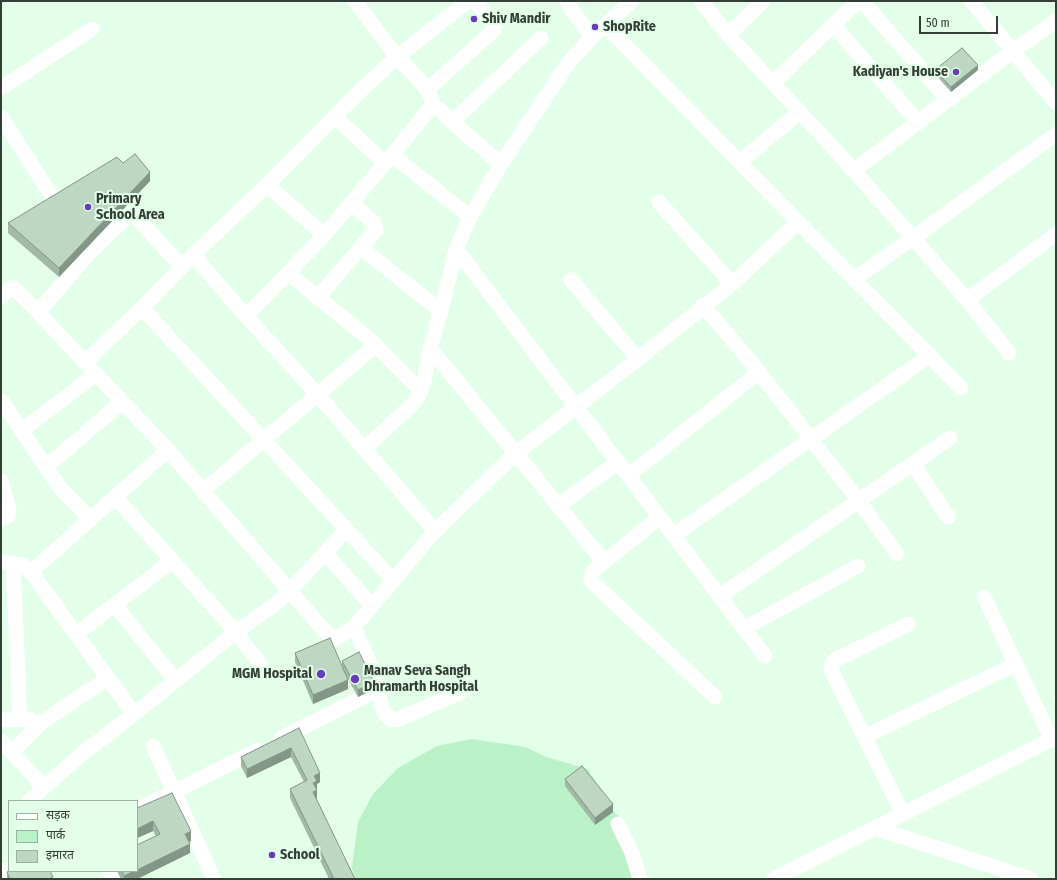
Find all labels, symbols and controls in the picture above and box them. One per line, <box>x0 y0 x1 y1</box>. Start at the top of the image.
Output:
scale bar <box>921 8 1000 34</box>
place label: Shiv Mandir <box>482 11 550 27</box>
marker: Shiv Mandir <box>469 14 479 24</box>
text: 50 m <box>926 16 950 30</box>
place label: ShopRite <box>603 19 656 35</box>
marker: ShopRite <box>590 22 600 32</box>
place label: Kadiyan's House <box>853 64 948 80</box>
marker: Kadiyan's House <box>951 67 961 77</box>
place label: Primary School Area <box>96 191 165 224</box>
marker: Primary School Area <box>83 202 93 212</box>
place label: Manav Seva Sangh Dhramarth Hospital <box>364 663 478 696</box>
place label: MGM Hospital <box>232 666 312 682</box>
marker: MGM Hospital <box>315 668 327 680</box>
marker: Manav Seva Sangh Dhramarth Hospital <box>349 673 361 685</box>
legend <box>8 800 138 872</box>
text: सड़क <box>46 808 70 822</box>
text: पार्क <box>46 828 65 842</box>
place label: School <box>280 847 319 863</box>
text: इमारत <box>46 848 74 862</box>
marker: School <box>267 850 277 860</box>

